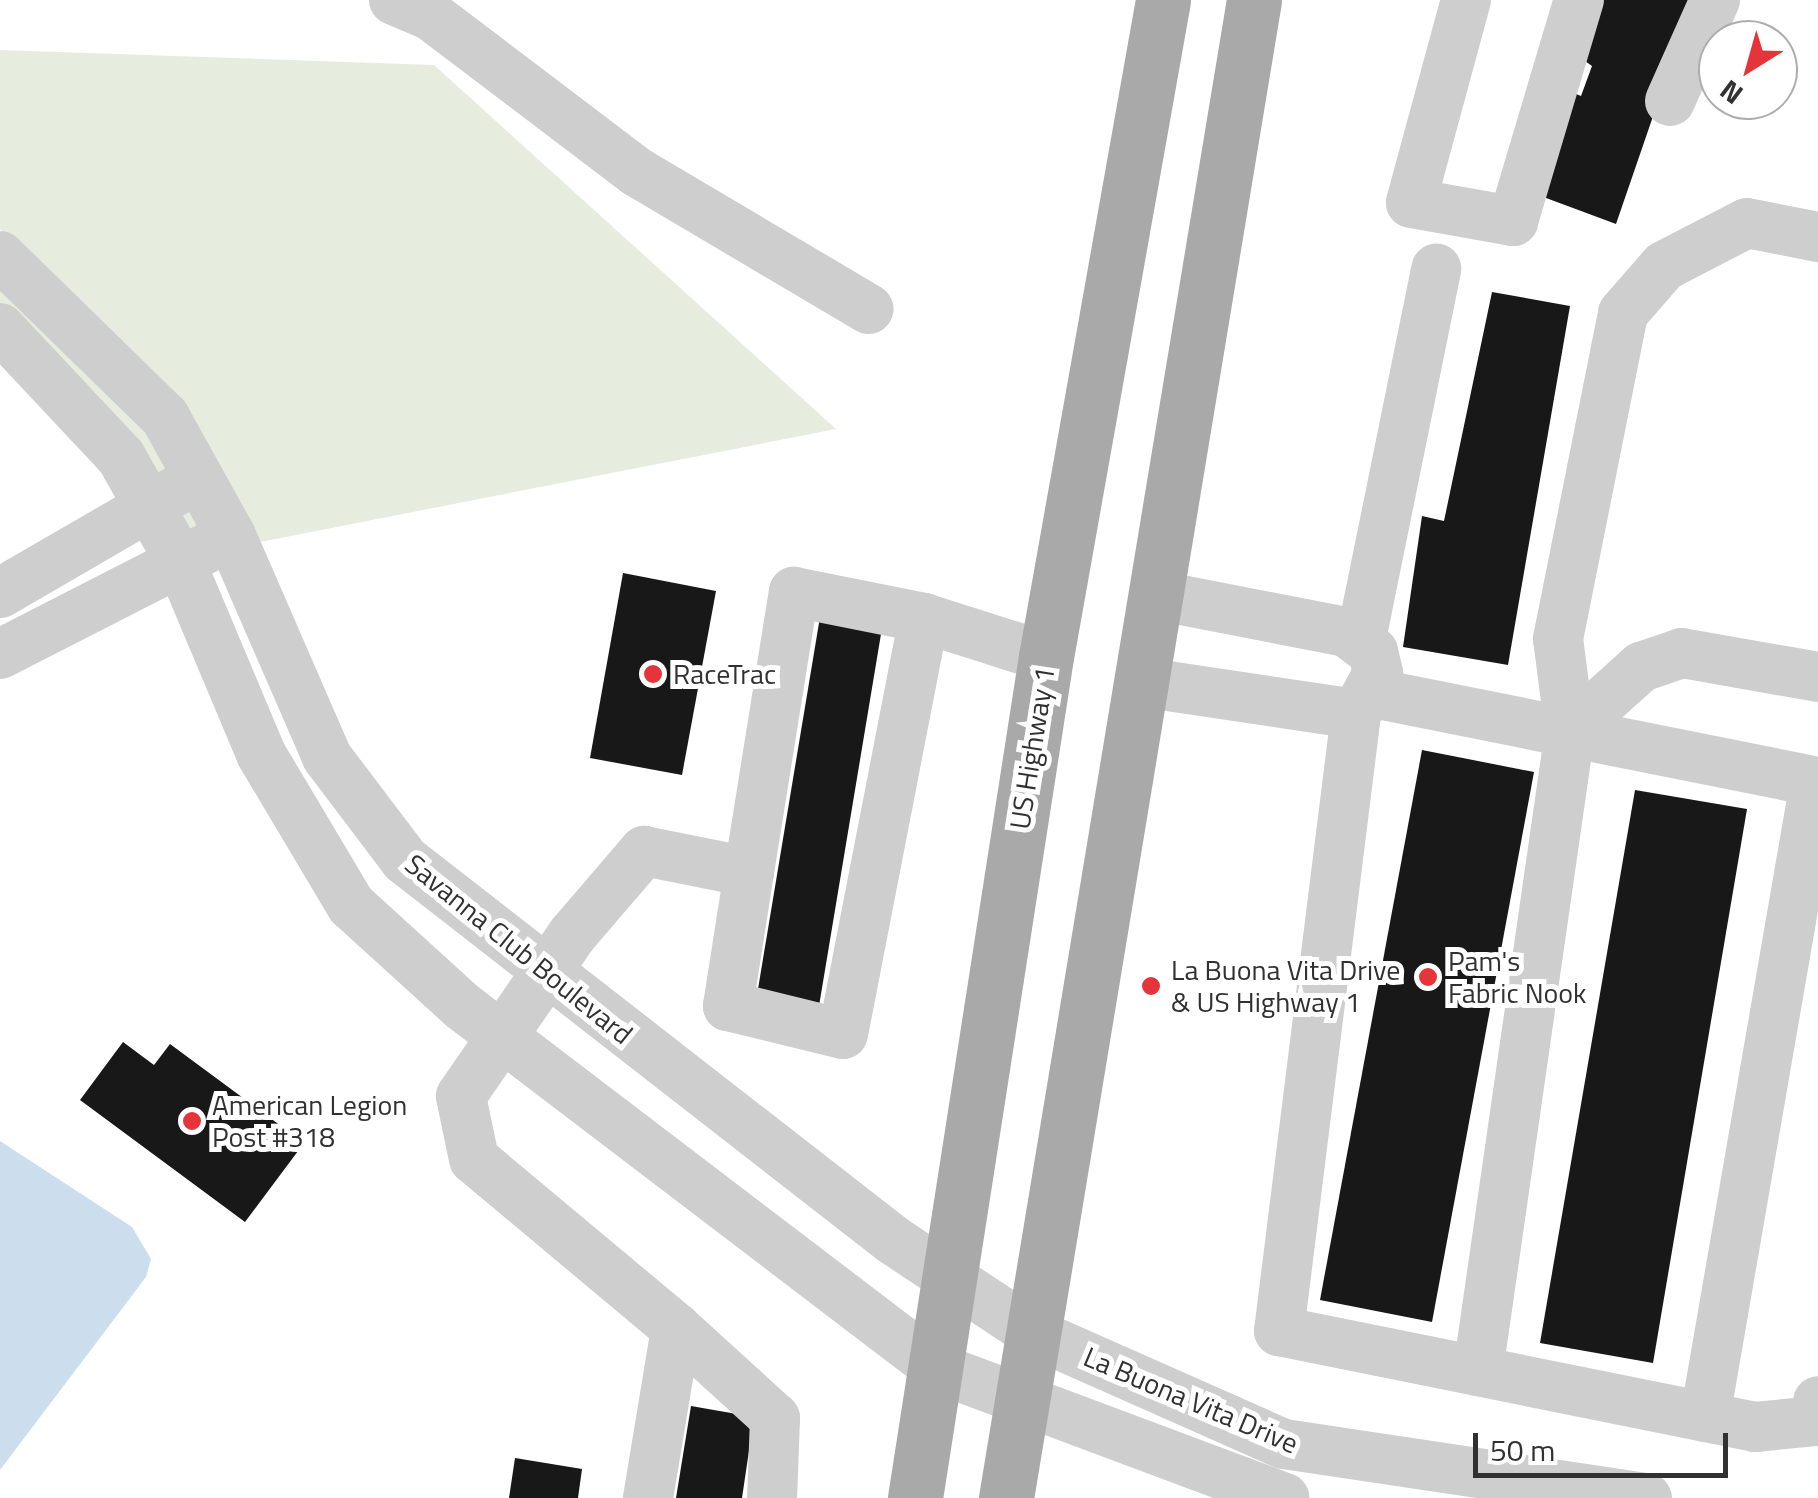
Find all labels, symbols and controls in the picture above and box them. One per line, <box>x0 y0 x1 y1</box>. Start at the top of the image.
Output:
north arrow <box>1698 20 1798 120</box>
text: N <box>1710 70 1752 116</box>
place label: RaceTrac <box>673 657 776 691</box>
marker: RaceTrac <box>642 663 664 685</box>
street label: US Highway 1 <box>1003 664 1061 832</box>
street label: Savanna Club Boulevard <box>399 847 639 1051</box>
place label: Pam's Fabric Nook <box>1448 944 1587 1010</box>
place label: La Buona Vita Drive & US Highway 1 <box>1171 953 1400 1019</box>
marker: Pam's Fabric Nook <box>1417 966 1439 988</box>
marker: La Buona Vita Drive & US Highway 1 <box>1140 975 1162 997</box>
place label: American Legion Post #318 <box>212 1088 407 1154</box>
marker: American Legion Post #318 <box>181 1110 203 1132</box>
street label: La Buona Vita Drive <box>1079 1340 1303 1460</box>
scale bar <box>1478 1413 1733 1475</box>
text: 50 m <box>1490 1427 1555 1473</box>

